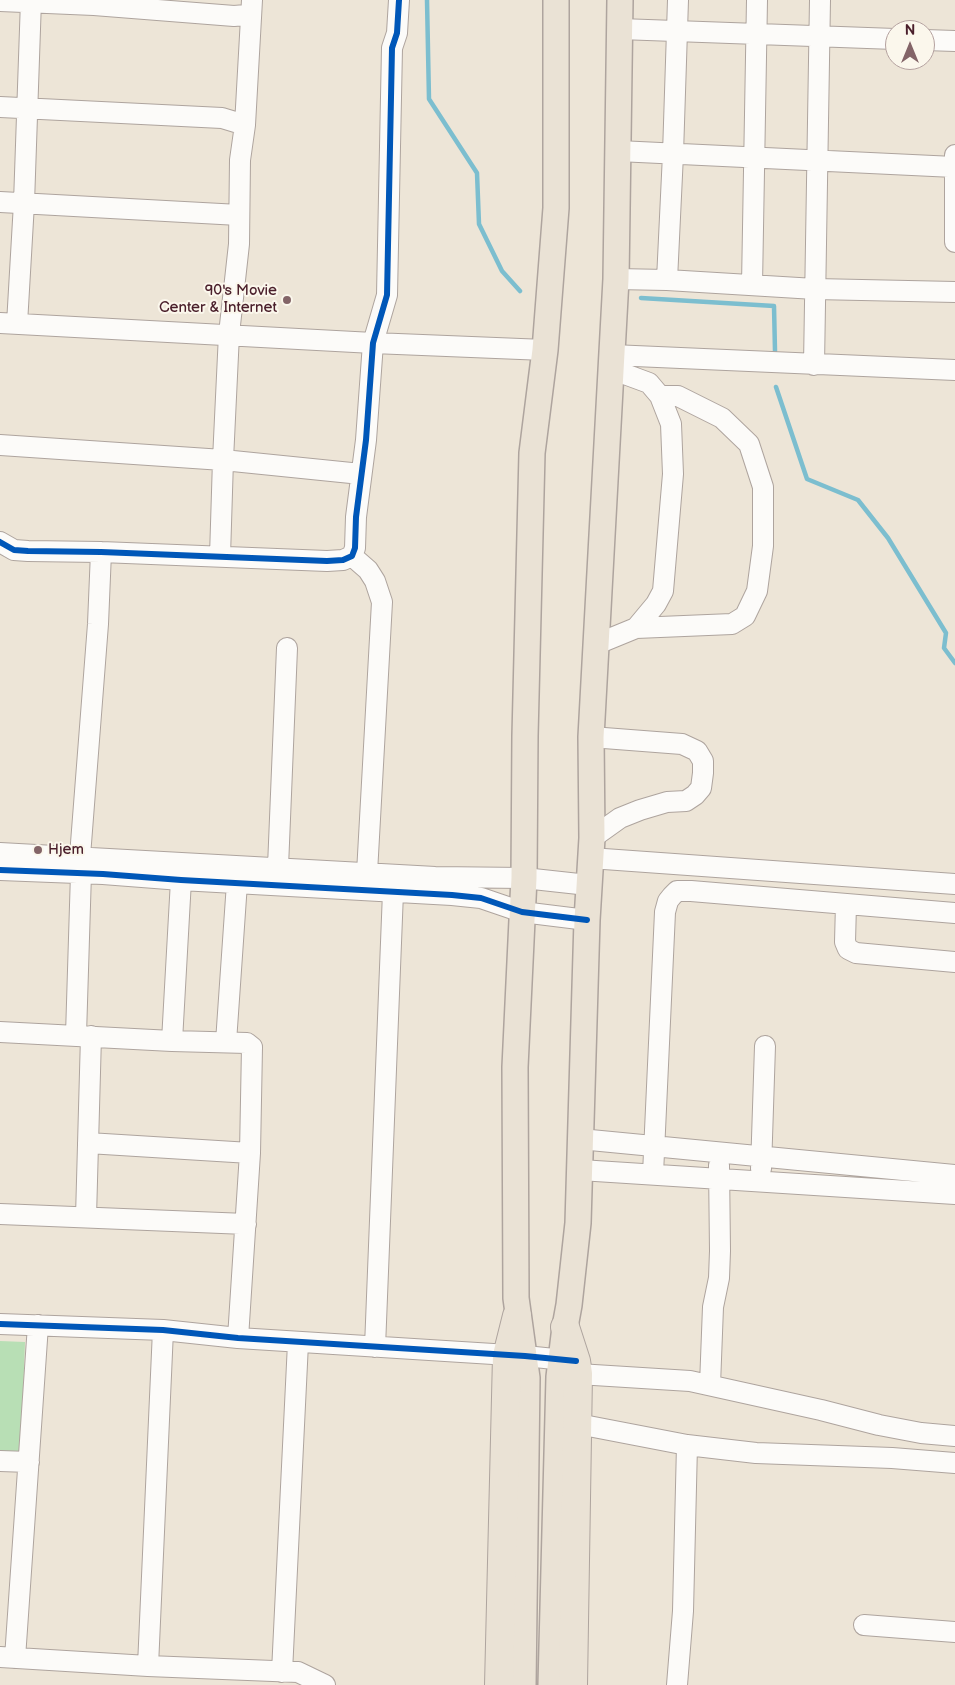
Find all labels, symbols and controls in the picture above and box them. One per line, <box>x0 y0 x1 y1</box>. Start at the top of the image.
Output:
north arrow <box>885 20 935 70</box>
text: N <box>905 22 915 39</box>
place label: 90's Movie Center & Internet <box>159 282 277 317</box>
marker: 90's Movie Center & Internet <box>281 294 293 306</box>
place label: Hjem <box>48 841 84 859</box>
marker: Hjem <box>32 844 44 856</box>

